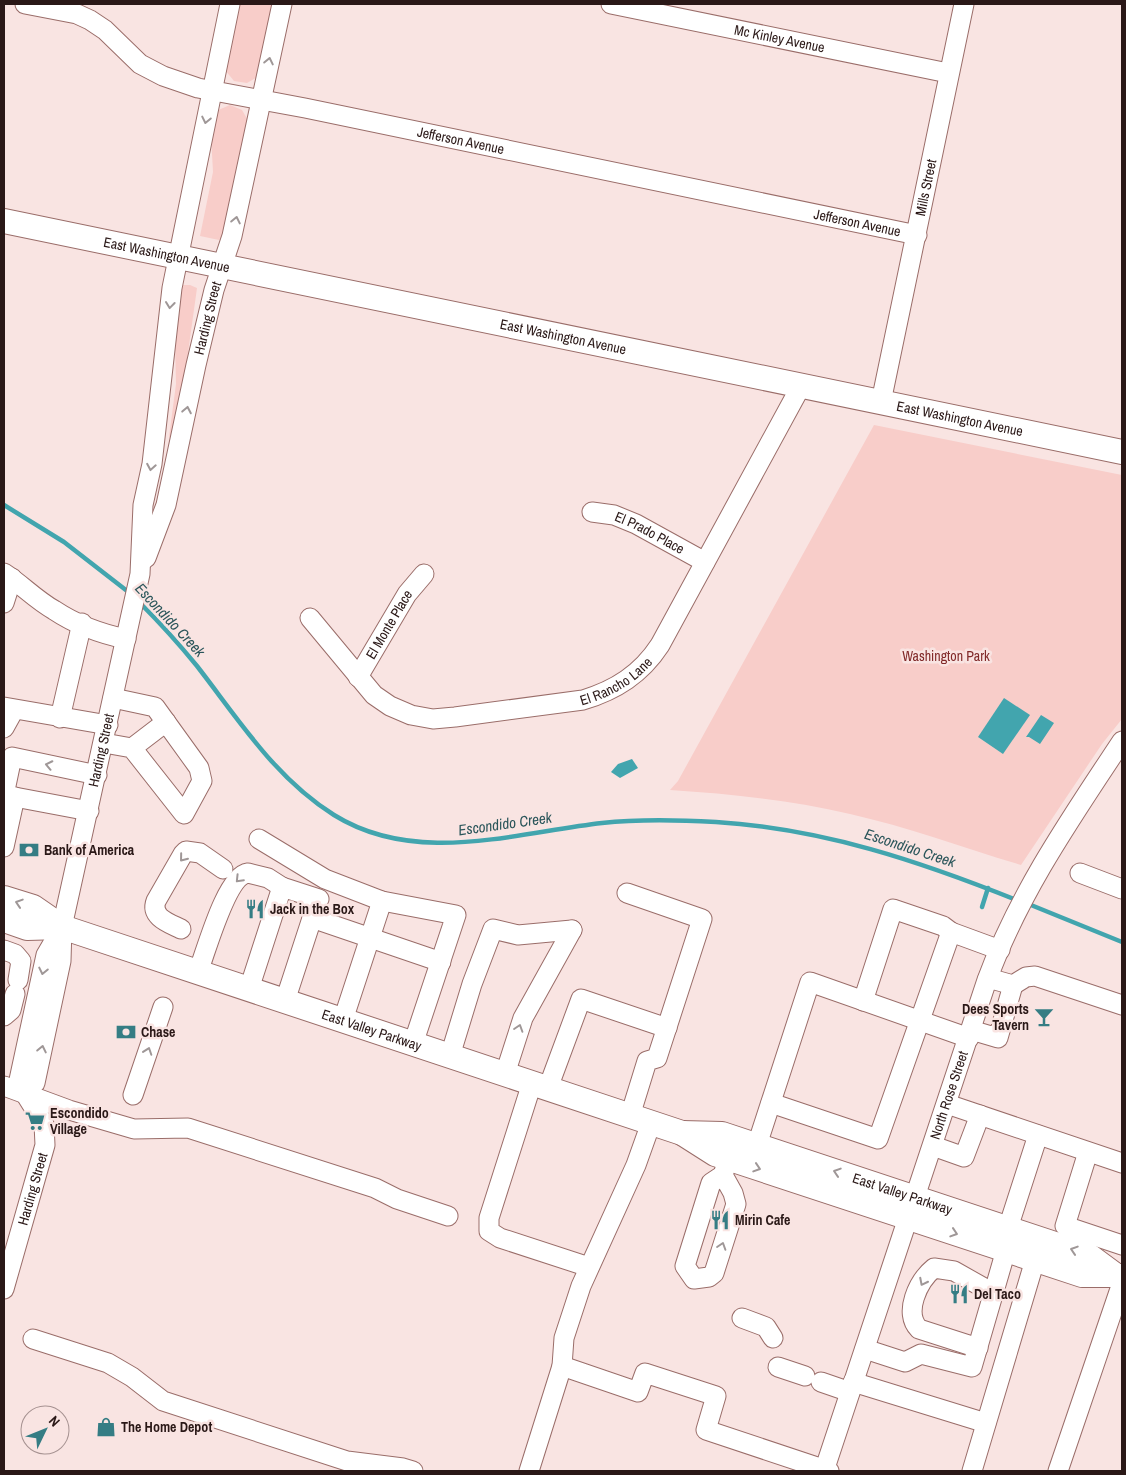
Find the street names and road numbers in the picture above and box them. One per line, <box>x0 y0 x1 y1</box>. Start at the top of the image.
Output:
street label: Mc Kinley Avenue <box>733 20 826 57</box>
street label: Jefferson Avenue <box>416 123 506 158</box>
street label: Mills Street <box>911 158 940 218</box>
street label: Jefferson Avenue <box>812 205 902 240</box>
street label: East Washington Avenue <box>102 233 231 276</box>
street label: Harding Street <box>190 279 225 357</box>
street label: East Washington Avenue <box>498 315 628 358</box>
street label: East Washington Avenue <box>895 397 1025 440</box>
street label: El Prado Place <box>612 507 688 558</box>
street label: El Monte Place <box>362 586 416 662</box>
street label: El Rancho Lane <box>578 653 656 709</box>
street label: Harding Street <box>84 712 118 789</box>
street label: East Valley Parkway <box>320 1005 424 1055</box>
street label: North Rose Street <box>926 1049 972 1142</box>
street label: Harding Street <box>14 1151 51 1227</box>
street label: East Valley Parkway <box>850 1169 955 1219</box>

